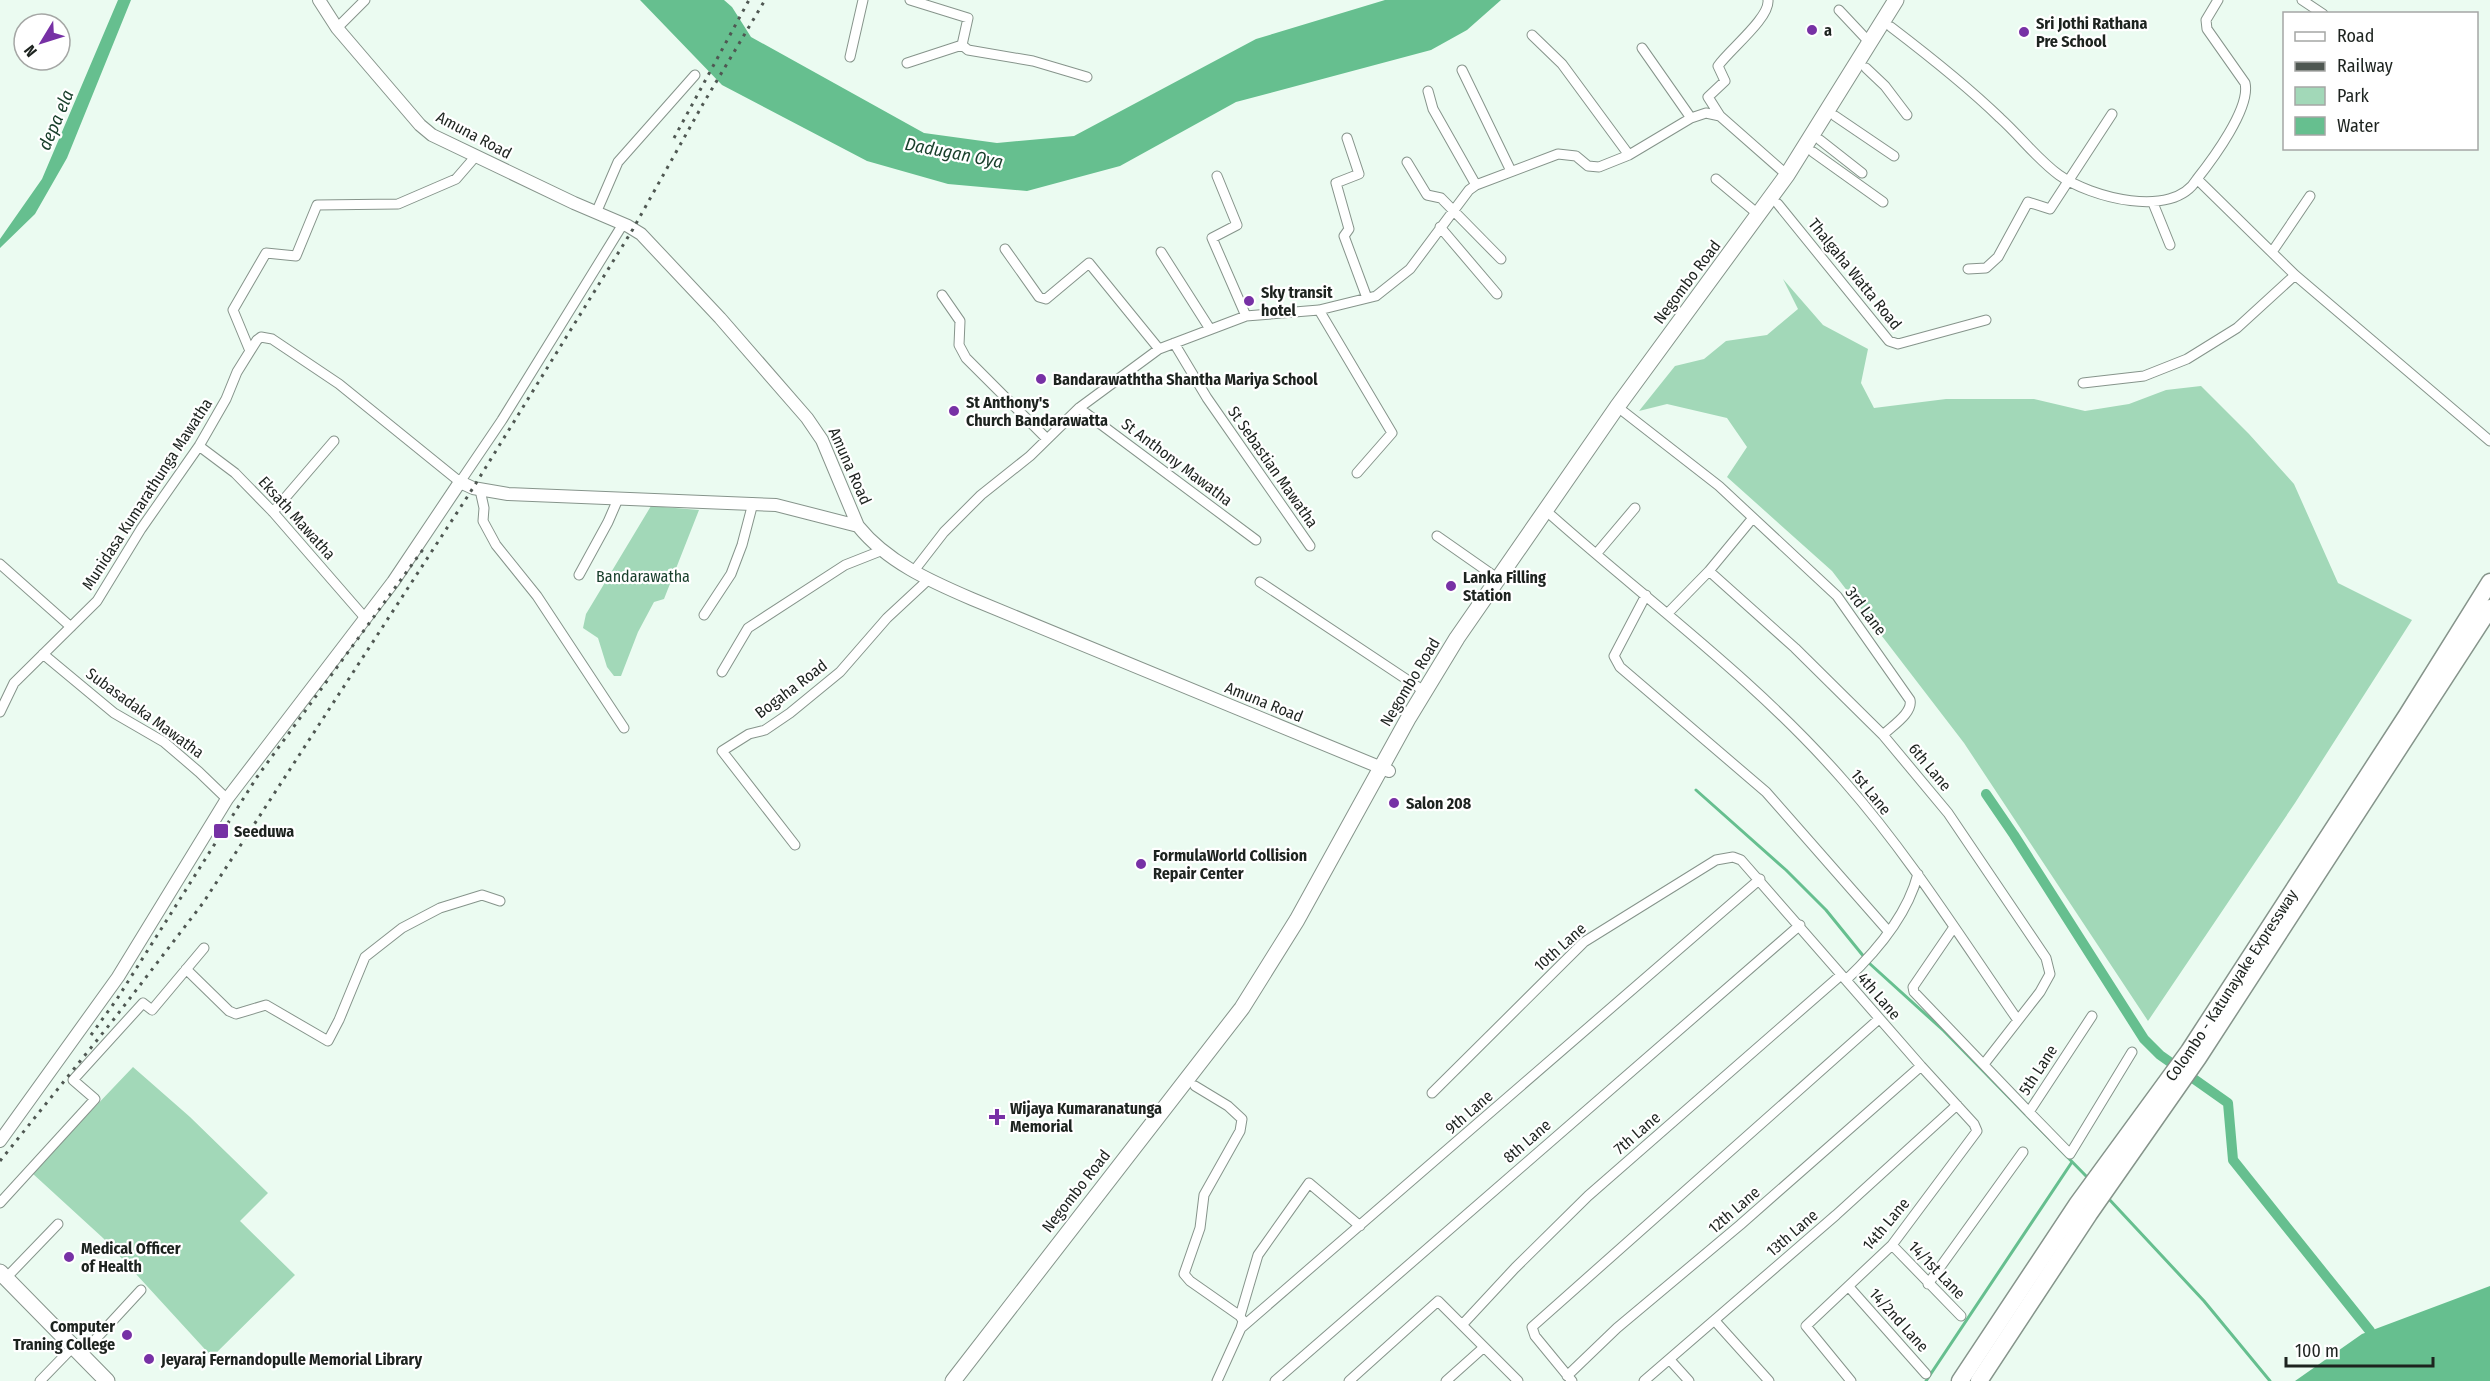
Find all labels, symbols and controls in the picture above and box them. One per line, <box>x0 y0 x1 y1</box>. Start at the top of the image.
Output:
north arrow <box>12 12 72 72</box>
legend <box>2283 12 2478 150</box>
place label: Sri Jothi Rathana Pre School <box>2036 14 2147 51</box>
place label: a <box>1824 21 1832 40</box>
marker: a <box>1805 23 1819 37</box>
marker: Sri Jothi Rathana Pre School <box>2017 25 2031 39</box>
text: Road <box>2337 25 2374 47</box>
text: N <box>20 41 41 61</box>
text: Railway <box>2337 55 2393 77</box>
text: Park <box>2337 85 2370 107</box>
water label: depa ela <box>33 86 79 154</box>
street label: Amuna Road <box>433 107 515 163</box>
text: Water <box>2337 115 2380 137</box>
water label: Dadugan Oya <box>903 133 1005 173</box>
street label: Thalgaha Watta Road <box>1804 215 1906 333</box>
street label: Negombo Road <box>1649 237 1725 327</box>
place label: Sky transit hotel <box>1261 283 1333 320</box>
marker: Sky transit hotel <box>1242 294 1256 308</box>
place label: Bandarawaththa Shantha Mariya School <box>1053 370 1318 389</box>
marker: Bandarawaththa Shantha Mariya School <box>1034 372 1048 386</box>
place label: St Anthony's Church Bandarawatta <box>966 393 1108 430</box>
street label: Munidasa Kumarathunga Mawatha <box>78 394 216 593</box>
street label: St Sebastian Mawatha <box>1224 403 1322 531</box>
marker: St Anthony's Church Bandarawatta <box>947 404 961 418</box>
street label: St Anthony Mawatha <box>1118 414 1236 510</box>
street label: Amuna Road <box>825 425 875 507</box>
street label: Eksath Mawatha <box>255 472 339 564</box>
park label: Bandarawatha <box>596 567 690 586</box>
place label: Lanka Filling Station <box>1463 568 1546 605</box>
marker: Lanka Filling Station <box>1444 579 1458 593</box>
street label: 3rd Lane <box>1842 583 1890 639</box>
street label: Negombo Road <box>1376 634 1444 730</box>
street label: Bogaha Road <box>751 656 831 722</box>
street label: Subasadaka Mawatha <box>82 664 208 762</box>
street label: Amuna Road <box>1222 678 1306 726</box>
street label: 6th Lane <box>1905 739 1956 795</box>
street label: 1st Lane <box>1847 765 1895 819</box>
place label: Salon 208 <box>1406 794 1472 813</box>
marker: Salon 208 <box>1387 796 1401 810</box>
marker: Seeduwa <box>212 822 230 840</box>
place label: Seeduwa <box>234 822 294 841</box>
place label: FormulaWorld Collision Repair Center <box>1153 846 1307 883</box>
marker: FormulaWorld Collision Repair Center <box>1134 857 1148 871</box>
street label: Colombo - Katunayake Expressway <box>2161 885 2301 1085</box>
street label: 10th Lane <box>1530 919 1590 975</box>
street label: 4th Lane <box>1853 969 1905 1024</box>
street label: 5th Lane <box>2015 1041 2061 1099</box>
street label: 9th Lane <box>1441 1086 1497 1138</box>
place label: Wijaya Kumaranatunga Memorial <box>1010 1099 1162 1136</box>
marker: Wijaya Kumaranatunga Memorial <box>988 1108 1006 1126</box>
street label: 7th Lane <box>1610 1108 1664 1158</box>
street label: 8th Lane <box>1499 1115 1555 1167</box>
street label: Negombo Road <box>1038 1146 1114 1236</box>
street label: 12th Lane <box>1704 1182 1764 1237</box>
street label: 14th Lane <box>1859 1194 1913 1254</box>
street label: 13th Lane <box>1762 1205 1822 1261</box>
street label: 14/1st Lane <box>1905 1237 1969 1303</box>
place label: Medical Officer of Health <box>81 1239 181 1276</box>
marker: Medical Officer of Health <box>62 1250 76 1264</box>
street label: 14/2nd Lane <box>1865 1284 1933 1356</box>
place label: Computer Traning College <box>13 1317 115 1354</box>
marker: Computer Traning College <box>120 1328 134 1342</box>
scale bar <box>2286 1330 2433 1368</box>
text: 100 m <box>2295 1340 2339 1362</box>
place label: Jeyaraj Fernandopulle Memorial Library <box>160 1350 422 1369</box>
marker: Jeyaraj Fernandopulle Memorial Library <box>142 1352 156 1366</box>

